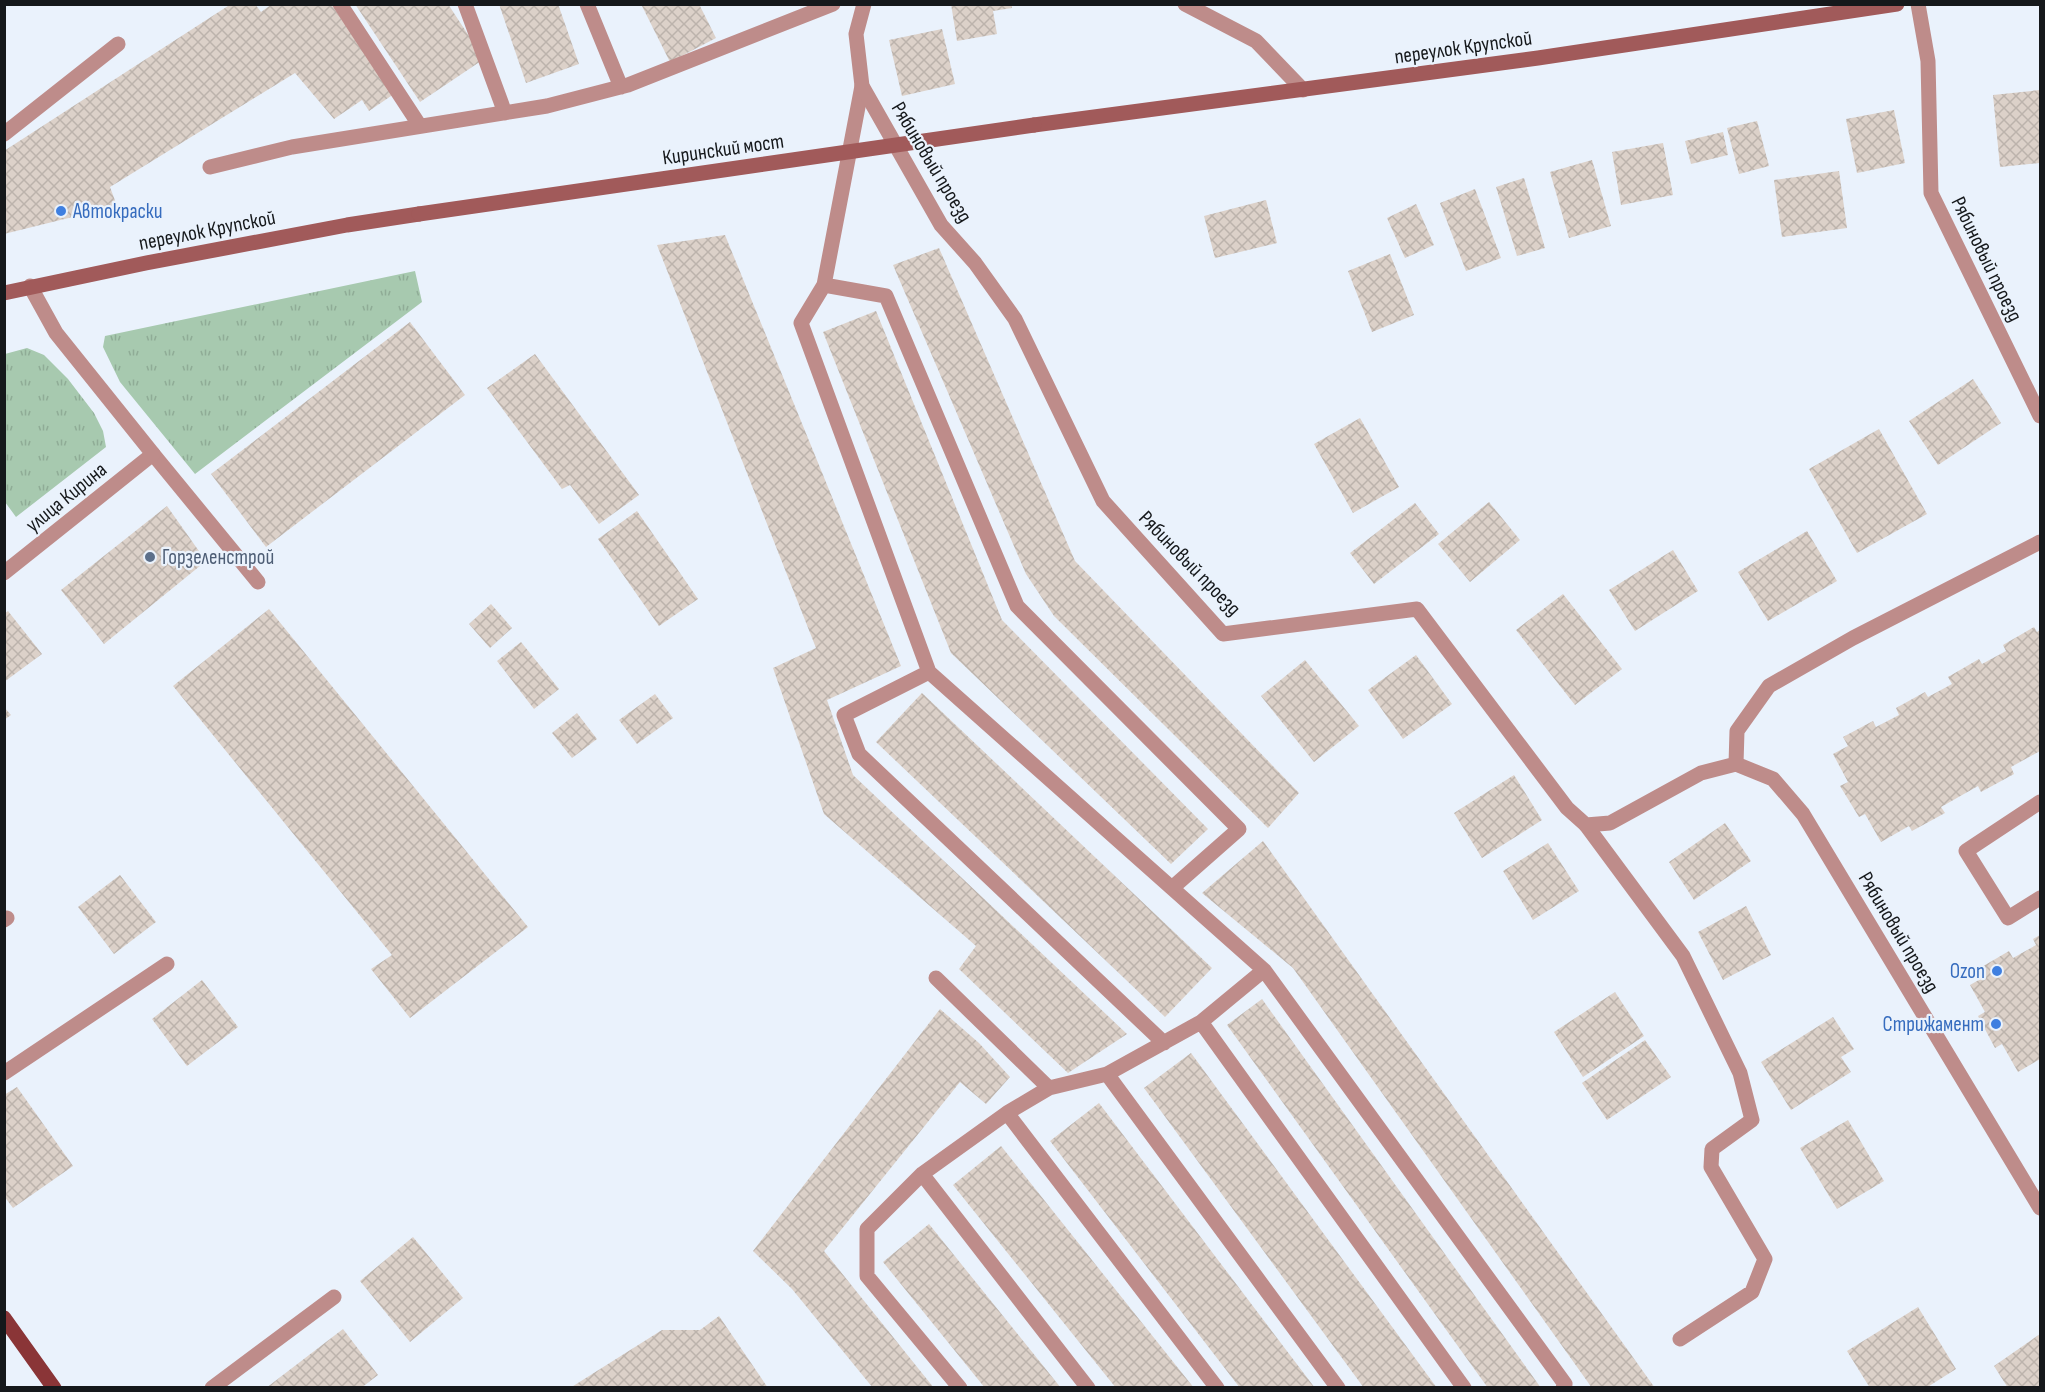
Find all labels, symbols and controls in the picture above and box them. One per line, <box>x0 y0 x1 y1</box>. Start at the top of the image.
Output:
street label: переулок Крупской <box>1393 25 1533 70</box>
street label: Рябиновый проезд <box>886 98 977 227</box>
street label: Киринский мост <box>661 129 785 170</box>
street label: Рябиновый проезд <box>1946 193 2028 326</box>
place label: Автокраски <box>72 199 163 224</box>
marker: Автокраски <box>54 204 68 218</box>
street label: переулок Крупской <box>137 205 277 256</box>
street label: улица Кирина <box>21 457 112 538</box>
street label: Рябиновый проезд <box>1133 506 1246 621</box>
place label: Горзеленстрой <box>162 545 274 570</box>
marker: Горзеленстрой <box>143 550 157 564</box>
street label: Рябиновый проезд <box>1853 868 1944 997</box>
place label: Ozon <box>1950 959 1985 984</box>
marker: Ozon <box>1990 964 2004 978</box>
place label: Стрижамент <box>1883 1012 1984 1037</box>
marker: Стрижамент <box>1989 1017 2003 1031</box>

